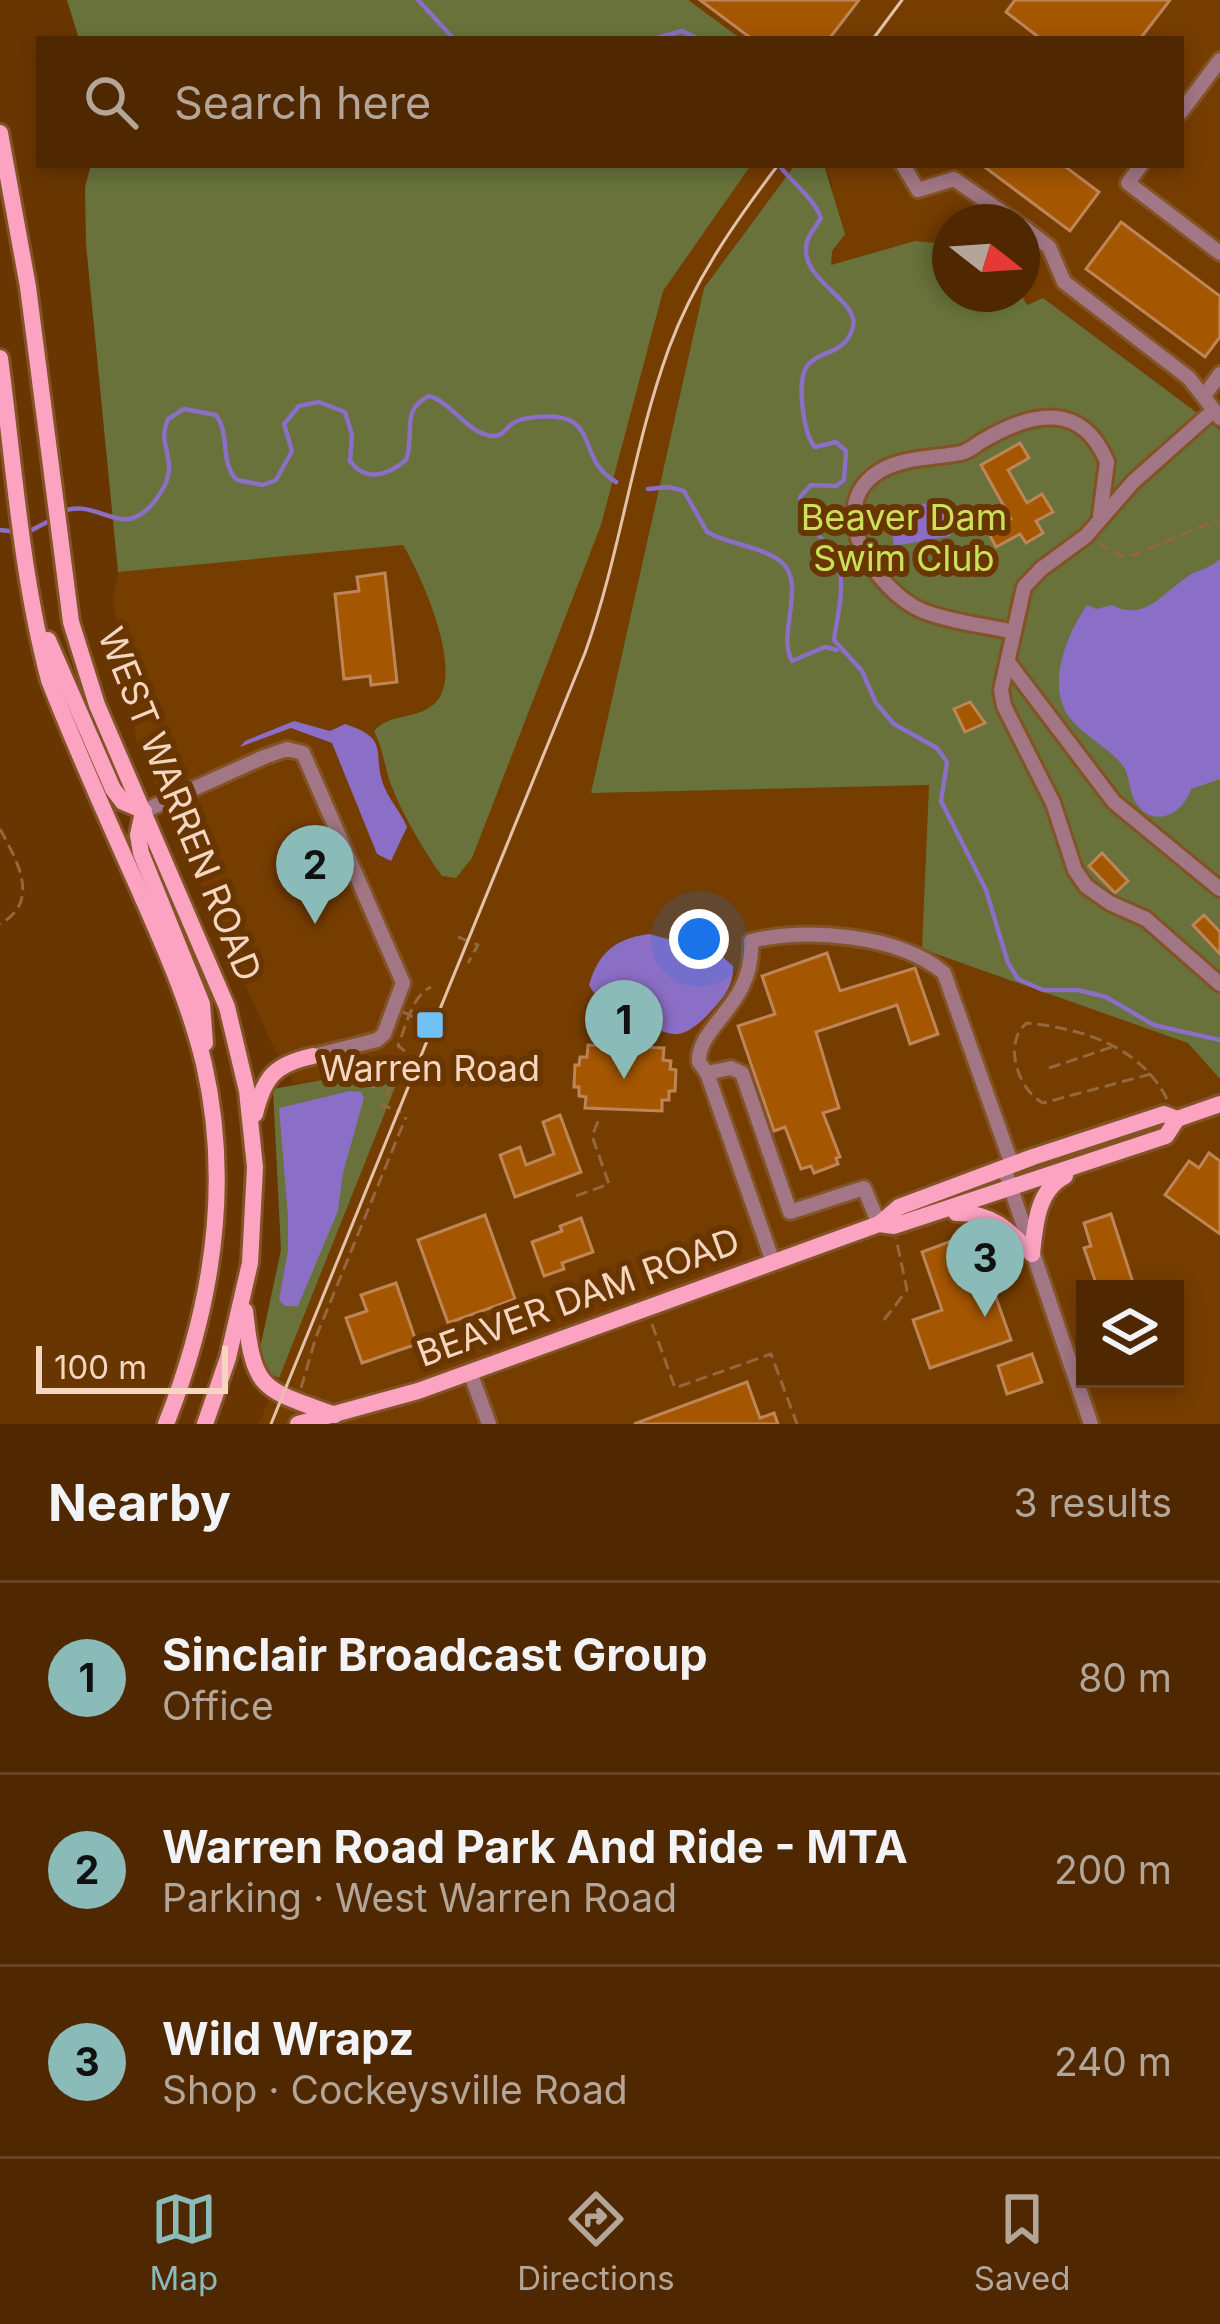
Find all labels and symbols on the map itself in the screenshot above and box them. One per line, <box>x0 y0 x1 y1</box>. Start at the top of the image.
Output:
north arrow <box>932 204 1040 312</box>
park label: Beaver Dam Swim Club <box>801 495 1007 580</box>
street label: WEST WARREN ROAD <box>89 621 271 987</box>
pin: 2 <box>276 825 354 924</box>
your location <box>669 909 729 969</box>
pin: 1 <box>585 980 663 1079</box>
marker: Warren Road <box>414 1009 446 1041</box>
place label: Warren Road <box>320 1046 540 1090</box>
street label: BEAVER DAM ROAD <box>411 1218 745 1376</box>
pin: 3 <box>946 1218 1024 1317</box>
scale bar <box>36 1340 228 1393</box>

